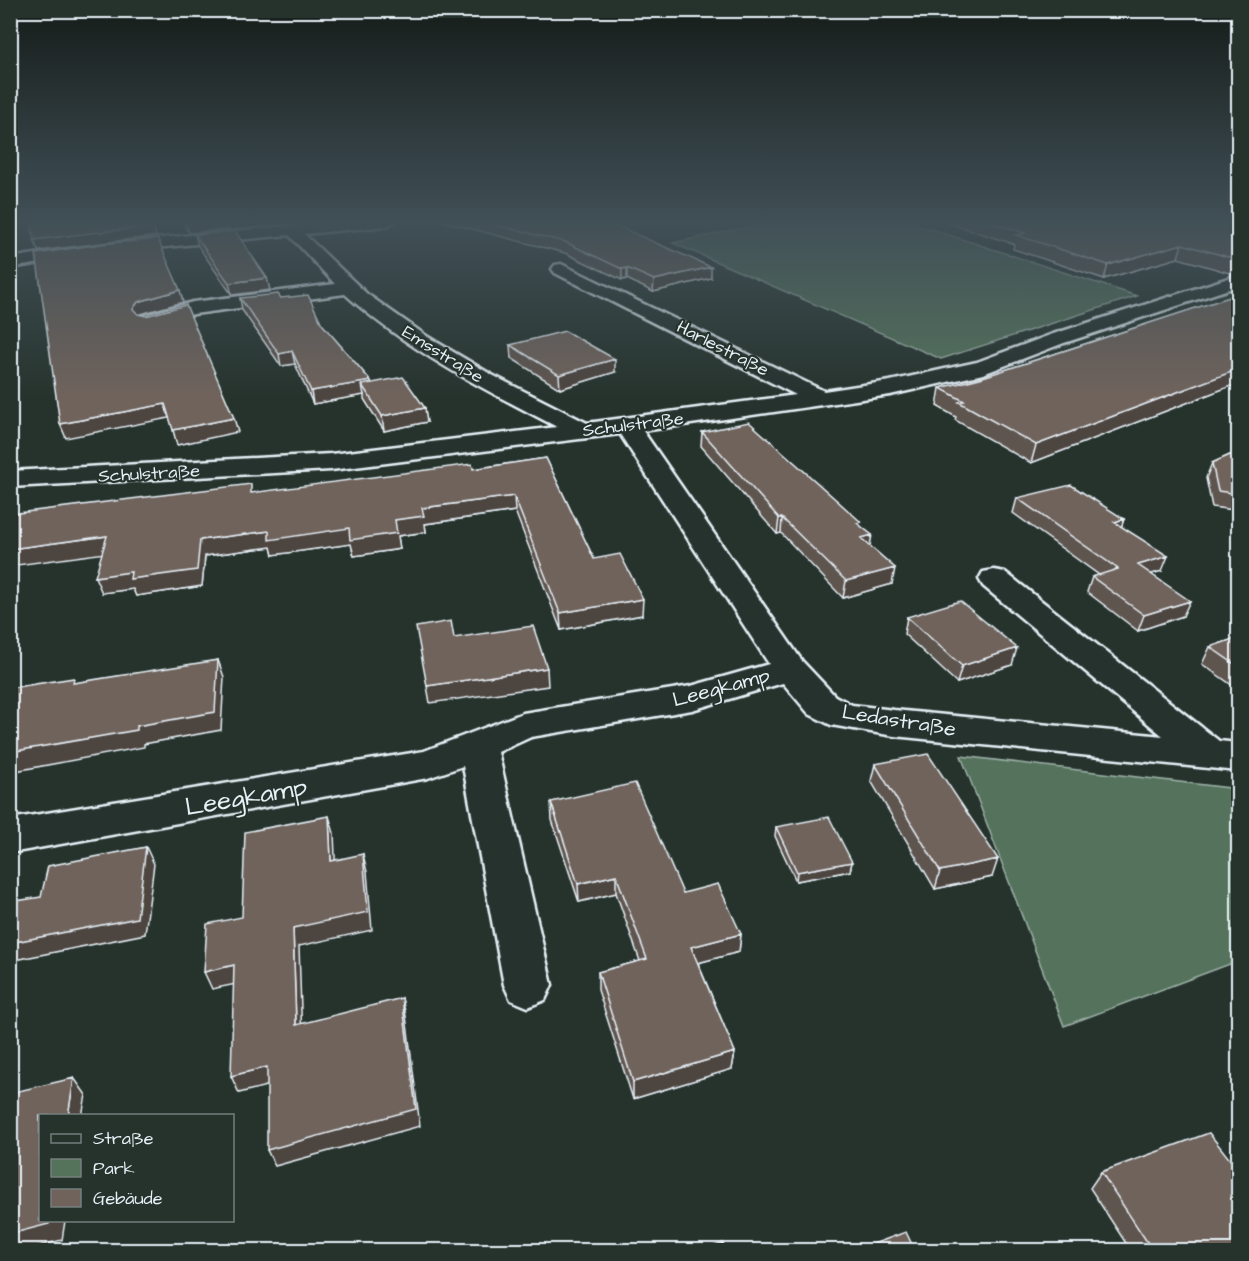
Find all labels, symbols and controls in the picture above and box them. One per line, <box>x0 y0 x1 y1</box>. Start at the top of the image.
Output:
street label: Harlestraße <box>672 314 773 383</box>
street label: Emsstraße <box>397 320 488 389</box>
street label: Schulstraße <box>581 406 685 443</box>
street label: Schulstraße <box>98 458 201 489</box>
street label: Leegkamp <box>669 660 774 716</box>
street label: Ledastraße <box>840 697 958 744</box>
street label: Leegkamp <box>182 769 310 827</box>
legend <box>39 1114 234 1222</box>
text: Straße <box>93 1126 154 1151</box>
text: Park <box>93 1156 135 1181</box>
text: Gebäude <box>93 1186 163 1211</box>

